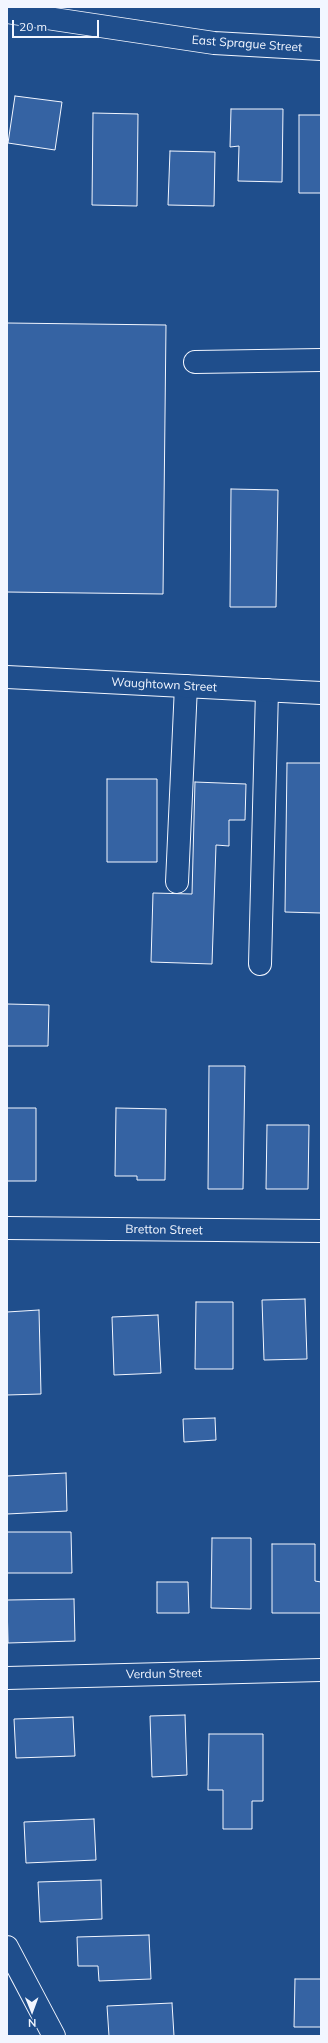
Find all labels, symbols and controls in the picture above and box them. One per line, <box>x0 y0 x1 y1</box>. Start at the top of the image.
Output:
scale bar <box>14 12 101 38</box>
text: 20 m <box>19 19 47 34</box>
street label: East Sprague Street <box>191 33 303 55</box>
street label: Waughtown Street <box>111 675 217 695</box>
street label: Bretton Street <box>125 1222 203 1238</box>
street label: Verdun Street <box>126 1666 202 1682</box>
north arrow <box>12 1991 52 2031</box>
text: N <box>28 2016 36 2030</box>

